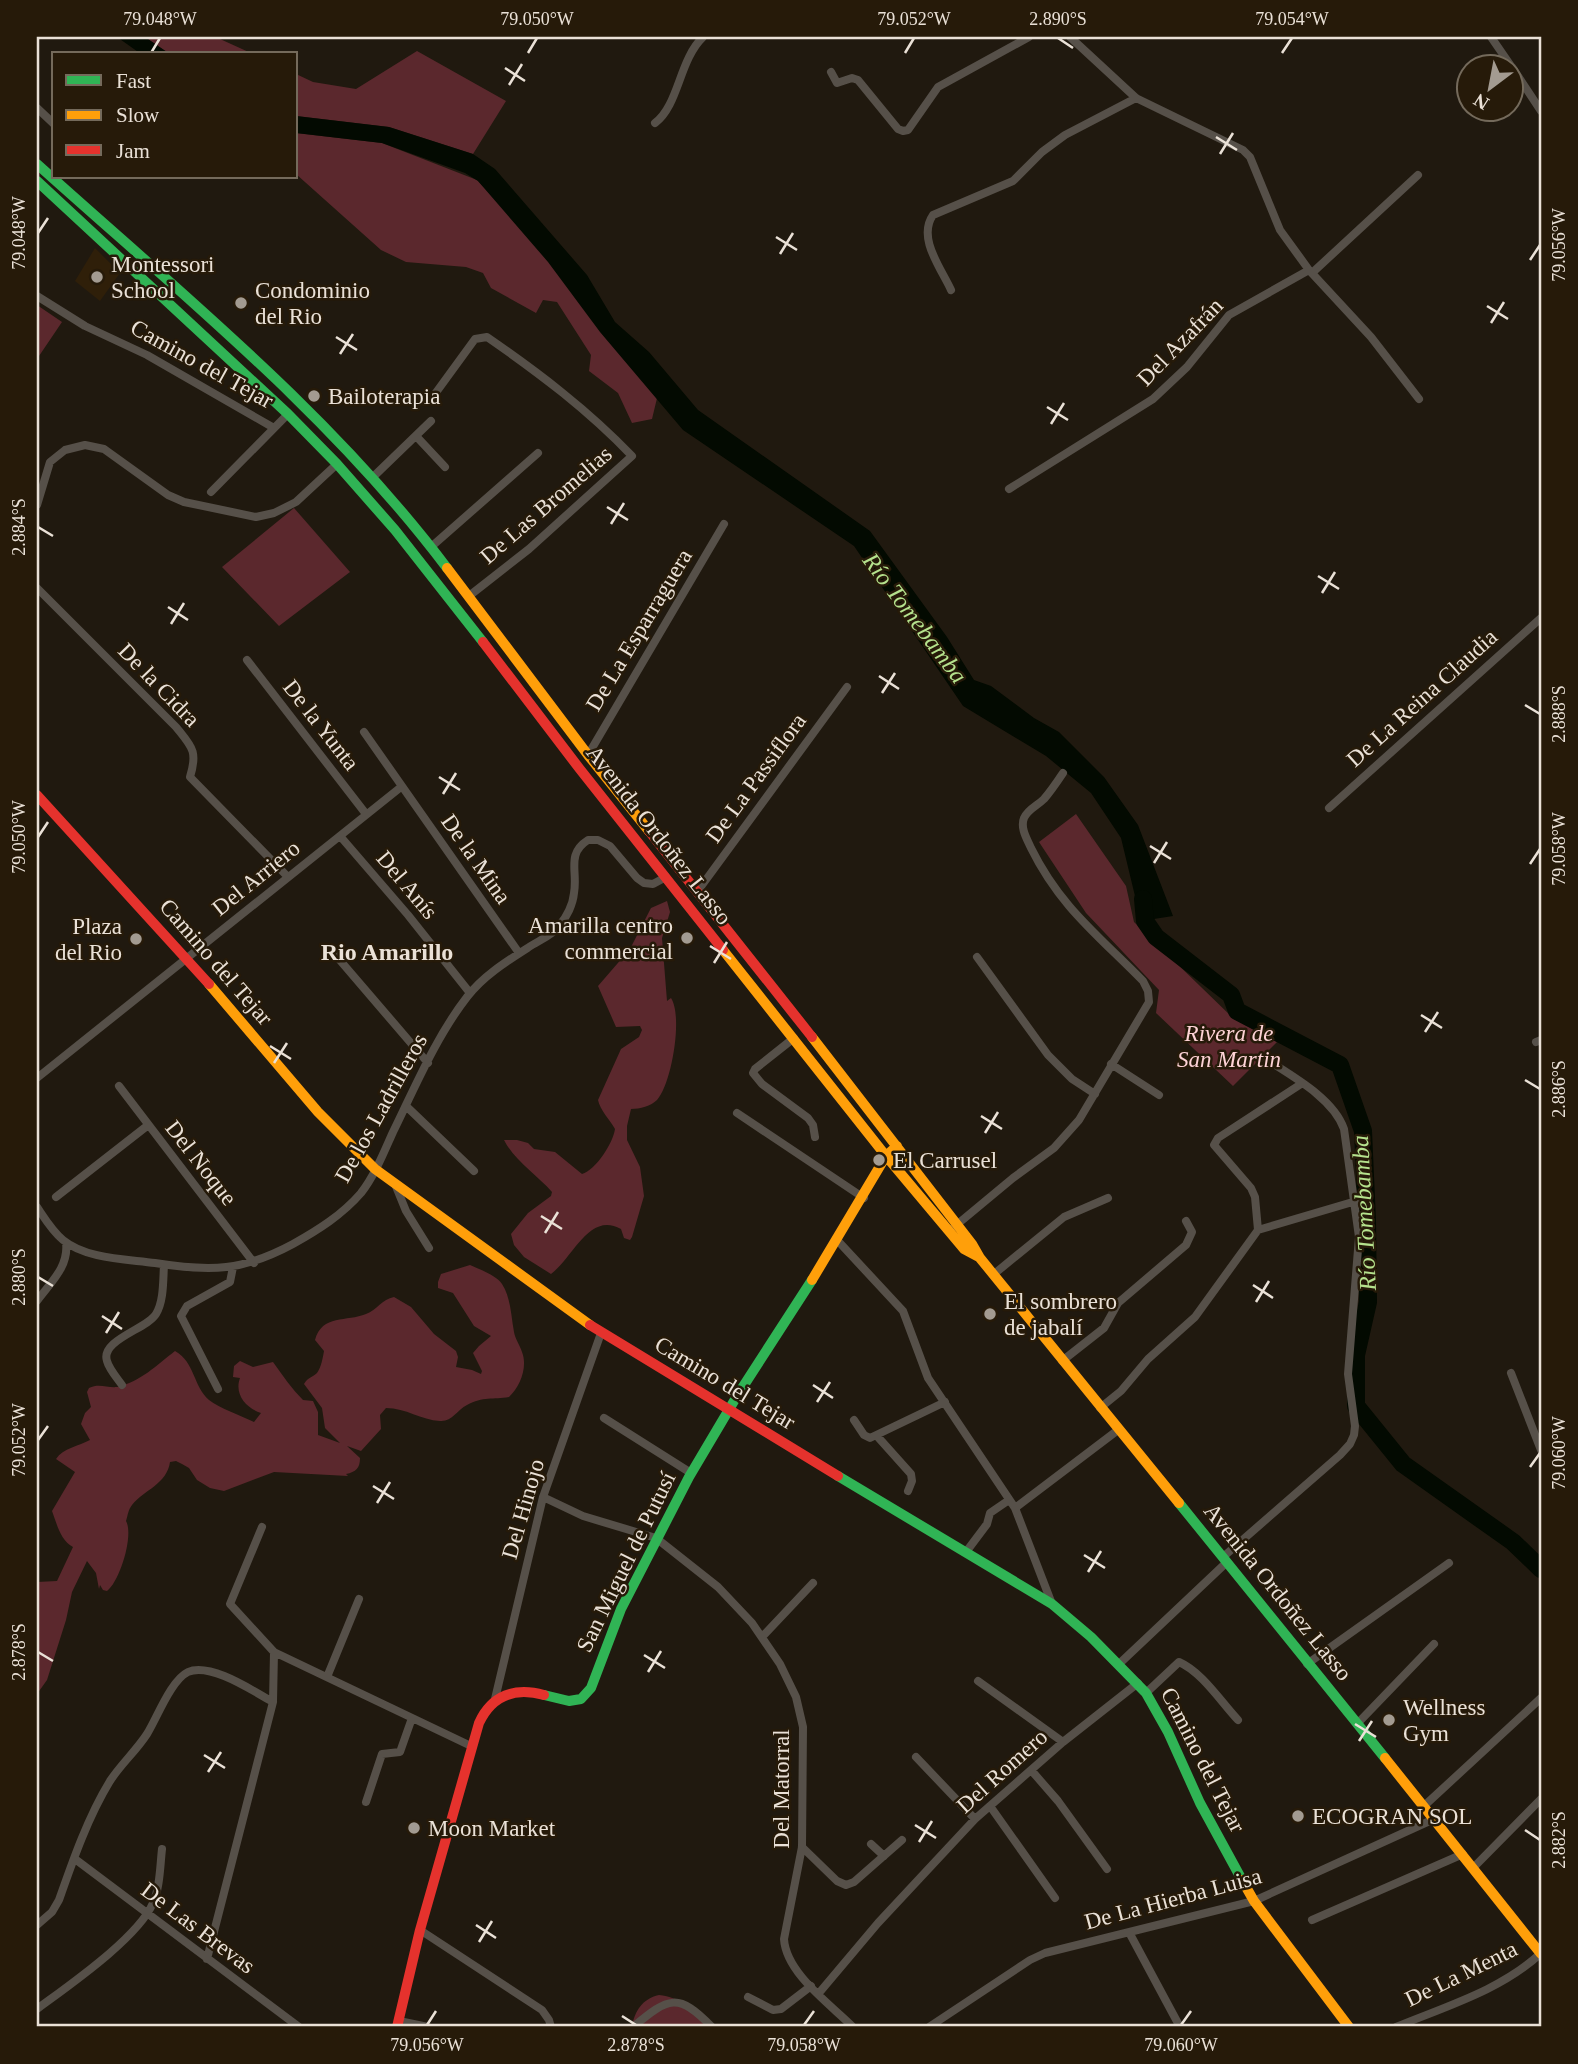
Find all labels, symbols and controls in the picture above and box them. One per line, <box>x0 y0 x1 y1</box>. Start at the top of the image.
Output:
text: 79.048°W <box>123 9 197 29</box>
text: 79.050°W <box>500 9 574 29</box>
text: 79.052°W <box>877 9 951 29</box>
text: 2.890°S <box>1029 9 1087 29</box>
text: 79.054°W <box>1255 9 1329 29</box>
legend <box>52 52 298 178</box>
north arrow <box>1456 52 1526 122</box>
text: Fast <box>116 69 151 93</box>
text: N <box>1470 89 1493 115</box>
text: Slow <box>116 103 160 127</box>
text: Jam <box>116 139 150 163</box>
text: 79.048°W <box>9 196 29 270</box>
text: 79.056°W <box>1549 208 1569 282</box>
place label: Montessori School <box>111 252 215 303</box>
marker: Montessori School <box>89 269 105 285</box>
place label: Condominio del Rio <box>255 278 370 329</box>
street label: Del Azafrán <box>1132 293 1228 391</box>
marker: Condominio del Rio <box>233 295 249 311</box>
street label: Camino del Tejar <box>126 315 278 414</box>
place label: Bailoterapia <box>328 384 440 409</box>
marker: Bailoterapia <box>306 388 322 404</box>
street label: De Las Bromelias <box>475 441 617 569</box>
text: 2.884°S <box>9 498 29 556</box>
street label: De La Esparraguera <box>581 545 697 715</box>
water label: Río Tomebamba <box>857 547 972 688</box>
street label: De La Reina Claudia <box>1342 624 1502 772</box>
street label: De la Cidra <box>113 638 205 732</box>
street label: De la Yunta <box>278 675 364 775</box>
text: 2.888°S <box>1549 685 1569 743</box>
street label: De La Passiflora <box>701 709 811 847</box>
street label: Avenida Ordoñez Lasso <box>581 740 737 930</box>
text: 79.050°W <box>9 800 29 874</box>
street label: De la Mina <box>436 809 516 909</box>
text: 79.058°W <box>1549 812 1569 886</box>
street label: Del Arriero <box>207 835 305 921</box>
street label: Del Anís <box>371 846 443 924</box>
street label: Camino del Tejar <box>154 894 278 1030</box>
place label: Amarilla centro commercial <box>528 913 673 964</box>
place label: Plaza del Rio <box>55 914 122 965</box>
marker: Amarilla centro commercial <box>679 930 695 946</box>
marker: Plaza del Rio <box>128 931 144 947</box>
district label: Rio Amarillo <box>321 939 453 965</box>
park label: Rivera de San Martin <box>1177 1021 1281 1072</box>
street label: De los Ladrilleros <box>330 1029 432 1187</box>
text: 2.886°S <box>1549 1060 1569 1118</box>
street label: Del Noque <box>160 1116 242 1210</box>
water label: Río Tomebamba <box>1347 1135 1381 1292</box>
place label: El Carrusel <box>893 1148 997 1173</box>
marker: El Carrusel <box>871 1152 887 1168</box>
text: 2.880°S <box>9 1248 29 1306</box>
place label: El sombrero de jabalí <box>1004 1289 1117 1340</box>
marker: El sombrero de jabalí <box>982 1306 998 1322</box>
street label: Camino del Tejar <box>650 1331 800 1435</box>
text: 79.052°W <box>9 1403 29 1477</box>
text: 79.060°W <box>1549 1416 1569 1490</box>
street label: Del Hinojo <box>497 1456 549 1562</box>
street label: San Miguel de Putusí <box>571 1467 681 1656</box>
street label: Avenida Ordoñez Lasso <box>1199 1498 1357 1686</box>
text: 2.878°S <box>9 1623 29 1681</box>
street label: Camino del Tejar <box>1156 1684 1250 1837</box>
place label: Wellness Gym <box>1403 1695 1486 1746</box>
marker: Wellness Gym <box>1381 1712 1397 1728</box>
street label: Del Romero <box>952 1724 1052 1818</box>
street label: Del Matorral <box>769 1729 794 1849</box>
place label: ECOGRAN SOL <box>1312 1804 1472 1829</box>
marker: ECOGRAN SOL <box>1290 1808 1306 1824</box>
text: 2.882°S <box>1549 1811 1569 1869</box>
place label: Moon Market <box>428 1816 556 1841</box>
marker: Moon Market <box>406 1820 422 1836</box>
street label: De La Hierba Luisa <box>1082 1863 1264 1935</box>
street label: De Las Brevas <box>136 1877 260 1979</box>
street label: De La Menta <box>1401 1936 1521 2012</box>
text: 79.056°W <box>390 2035 464 2055</box>
text: 2.878°S <box>607 2035 665 2055</box>
text: 79.058°W <box>767 2035 841 2055</box>
text: 79.060°W <box>1144 2035 1218 2055</box>

